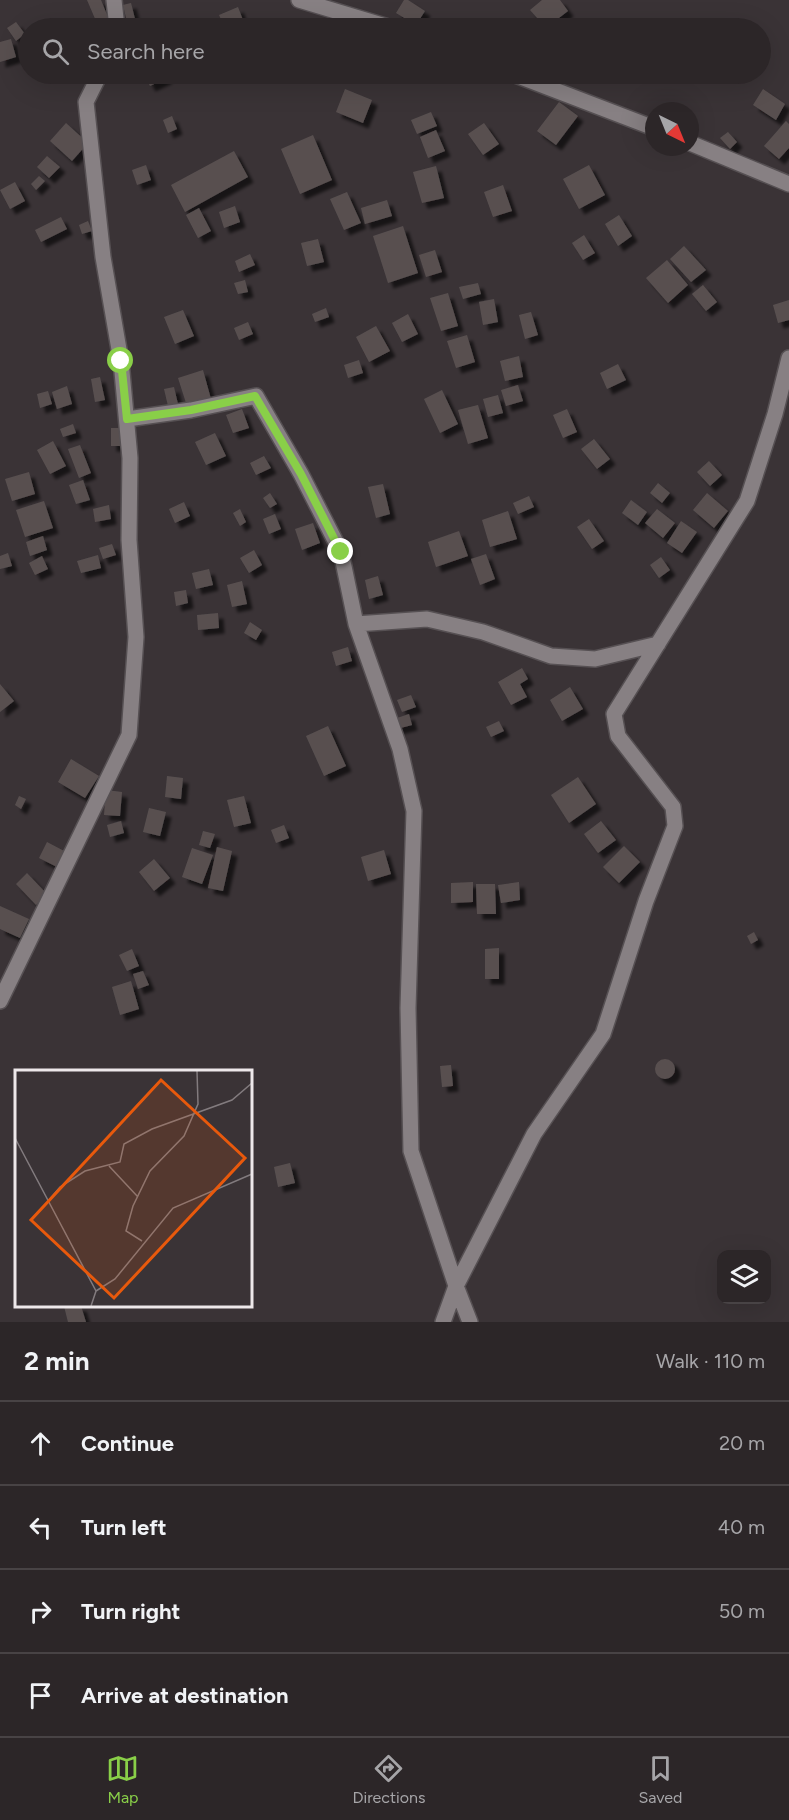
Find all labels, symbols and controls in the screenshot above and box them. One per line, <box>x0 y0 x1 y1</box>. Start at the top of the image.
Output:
search box <box>18 18 771 84</box>
icon: search <box>39 35 72 68</box>
text: Search here <box>87 38 205 65</box>
north arrow <box>645 102 699 156</box>
route start <box>107 347 133 373</box>
route end <box>327 538 353 564</box>
inset map <box>15 1070 252 1307</box>
map controls <box>717 1250 771 1304</box>
button: layers <box>717 1250 771 1304</box>
text: 2 min <box>24 1345 90 1377</box>
text: Walk · 110 m <box>656 1349 765 1373</box>
icon: ahead <box>24 1427 57 1460</box>
text: Continue <box>81 1430 174 1457</box>
text: 20 m <box>719 1431 765 1455</box>
icon: left <box>24 1511 57 1544</box>
text: Turn left <box>81 1514 167 1541</box>
text: 40 m <box>718 1515 765 1539</box>
icon: right <box>24 1595 57 1628</box>
text: Turn right <box>81 1598 180 1625</box>
text: 50 m <box>719 1599 765 1623</box>
icon: arrive <box>24 1679 57 1712</box>
text: Arrive at destination <box>81 1682 289 1709</box>
tab: Map <box>106 1752 139 1807</box>
tab: Directions <box>352 1752 425 1807</box>
tab: Saved <box>638 1752 683 1807</box>

